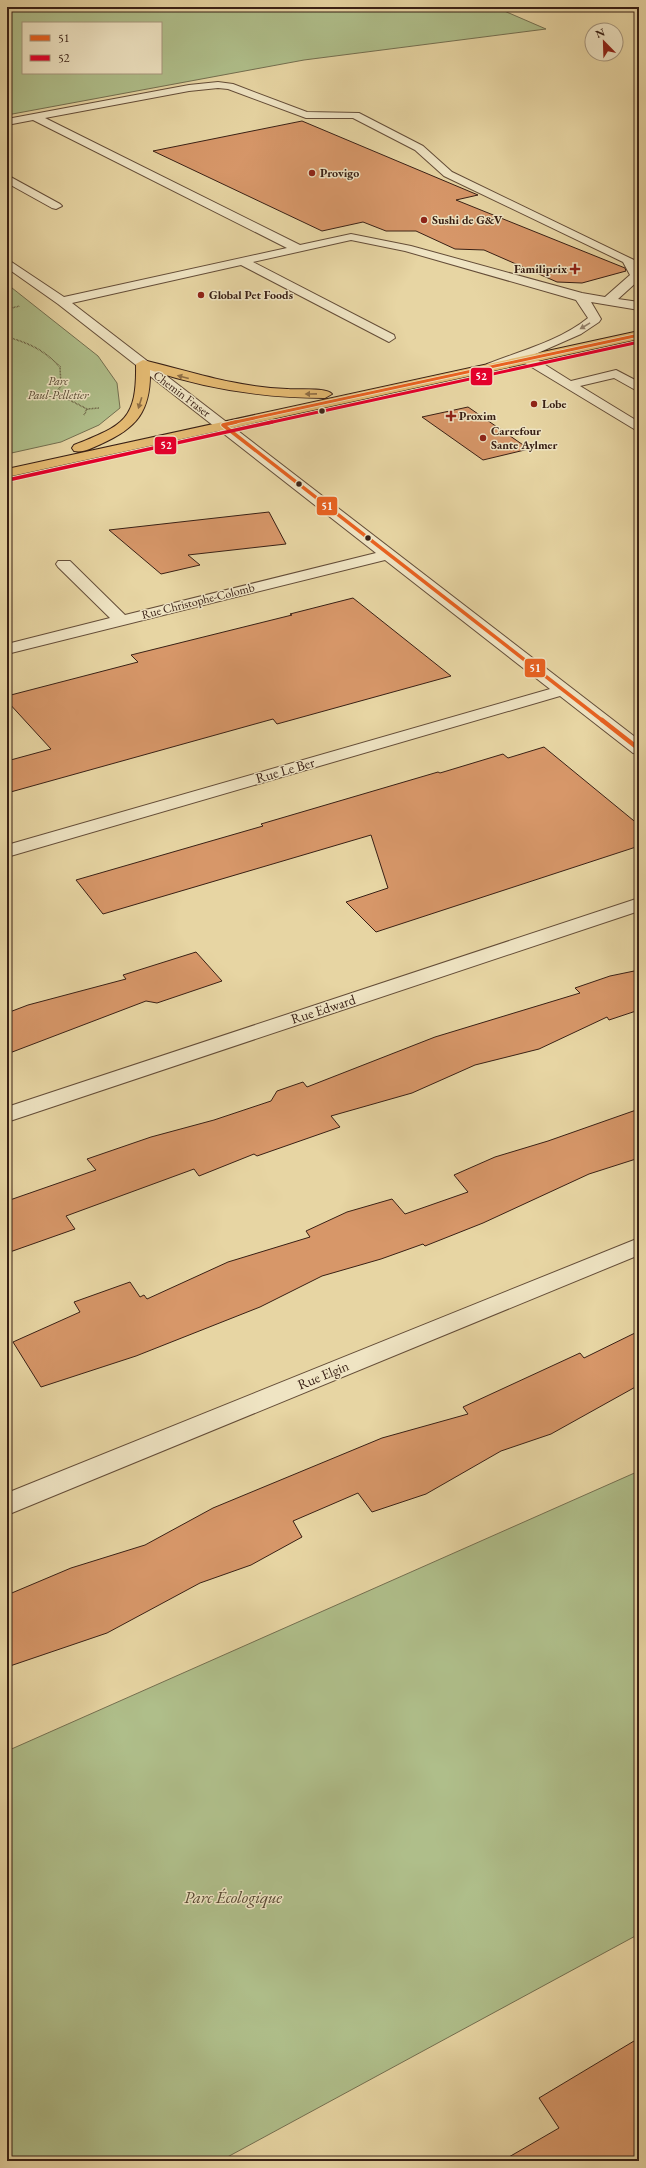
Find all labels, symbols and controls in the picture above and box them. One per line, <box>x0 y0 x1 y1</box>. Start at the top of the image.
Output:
legend <box>22 22 162 74</box>
north arrow <box>584 22 624 62</box>
text: N <box>593 25 607 41</box>
text: 51 <box>58 30 70 46</box>
text: 52 <box>58 50 70 66</box>
place label: Provigo <box>320 165 359 181</box>
marker: Provigo <box>307 168 317 178</box>
place label: Sushi de G&V <box>432 212 503 228</box>
marker: Sushi de G&V <box>419 215 429 225</box>
place label: Familiprix <box>514 261 567 277</box>
marker: Familiprix <box>570 264 580 274</box>
place label: Global Pet Foods <box>209 287 293 303</box>
marker: Global Pet Foods <box>196 290 206 300</box>
one-way arrow <box>579 323 591 330</box>
street label: Chemin Fraser <box>150 367 214 421</box>
line badge: 52 <box>470 367 493 386</box>
text: 52 <box>475 369 487 383</box>
park label: Parc Paul-Pelletier <box>27 373 90 403</box>
one-way arrow <box>176 374 188 380</box>
one-way arrow <box>304 391 317 397</box>
place label: Lobe <box>542 396 566 412</box>
one-way arrow <box>137 397 143 409</box>
marker: Lobe <box>529 399 539 409</box>
unlabelled marker <box>317 406 327 416</box>
place label: Proxim <box>459 408 496 424</box>
marker: Proxim <box>446 411 456 421</box>
place label: Carrefour Sante Aylmer <box>491 423 558 453</box>
marker: Carrefour Sante Aylmer <box>478 433 488 443</box>
line badge: 52 <box>154 436 177 455</box>
text: 52 <box>160 438 172 452</box>
unlabelled marker <box>294 479 304 489</box>
line badge: 51 <box>316 496 338 516</box>
text: 51 <box>321 499 333 513</box>
unlabelled marker <box>363 533 373 543</box>
street label: Rue Christophe-Colomb <box>140 579 256 623</box>
line badge: 51 <box>524 658 546 678</box>
text: 51 <box>529 661 541 675</box>
street label: Rue Le Ber <box>253 753 317 787</box>
street label: Rue Edward <box>288 990 358 1028</box>
street label: Rue Elgin <box>295 1356 352 1393</box>
park label: Parc Écologique <box>184 1886 282 1909</box>

